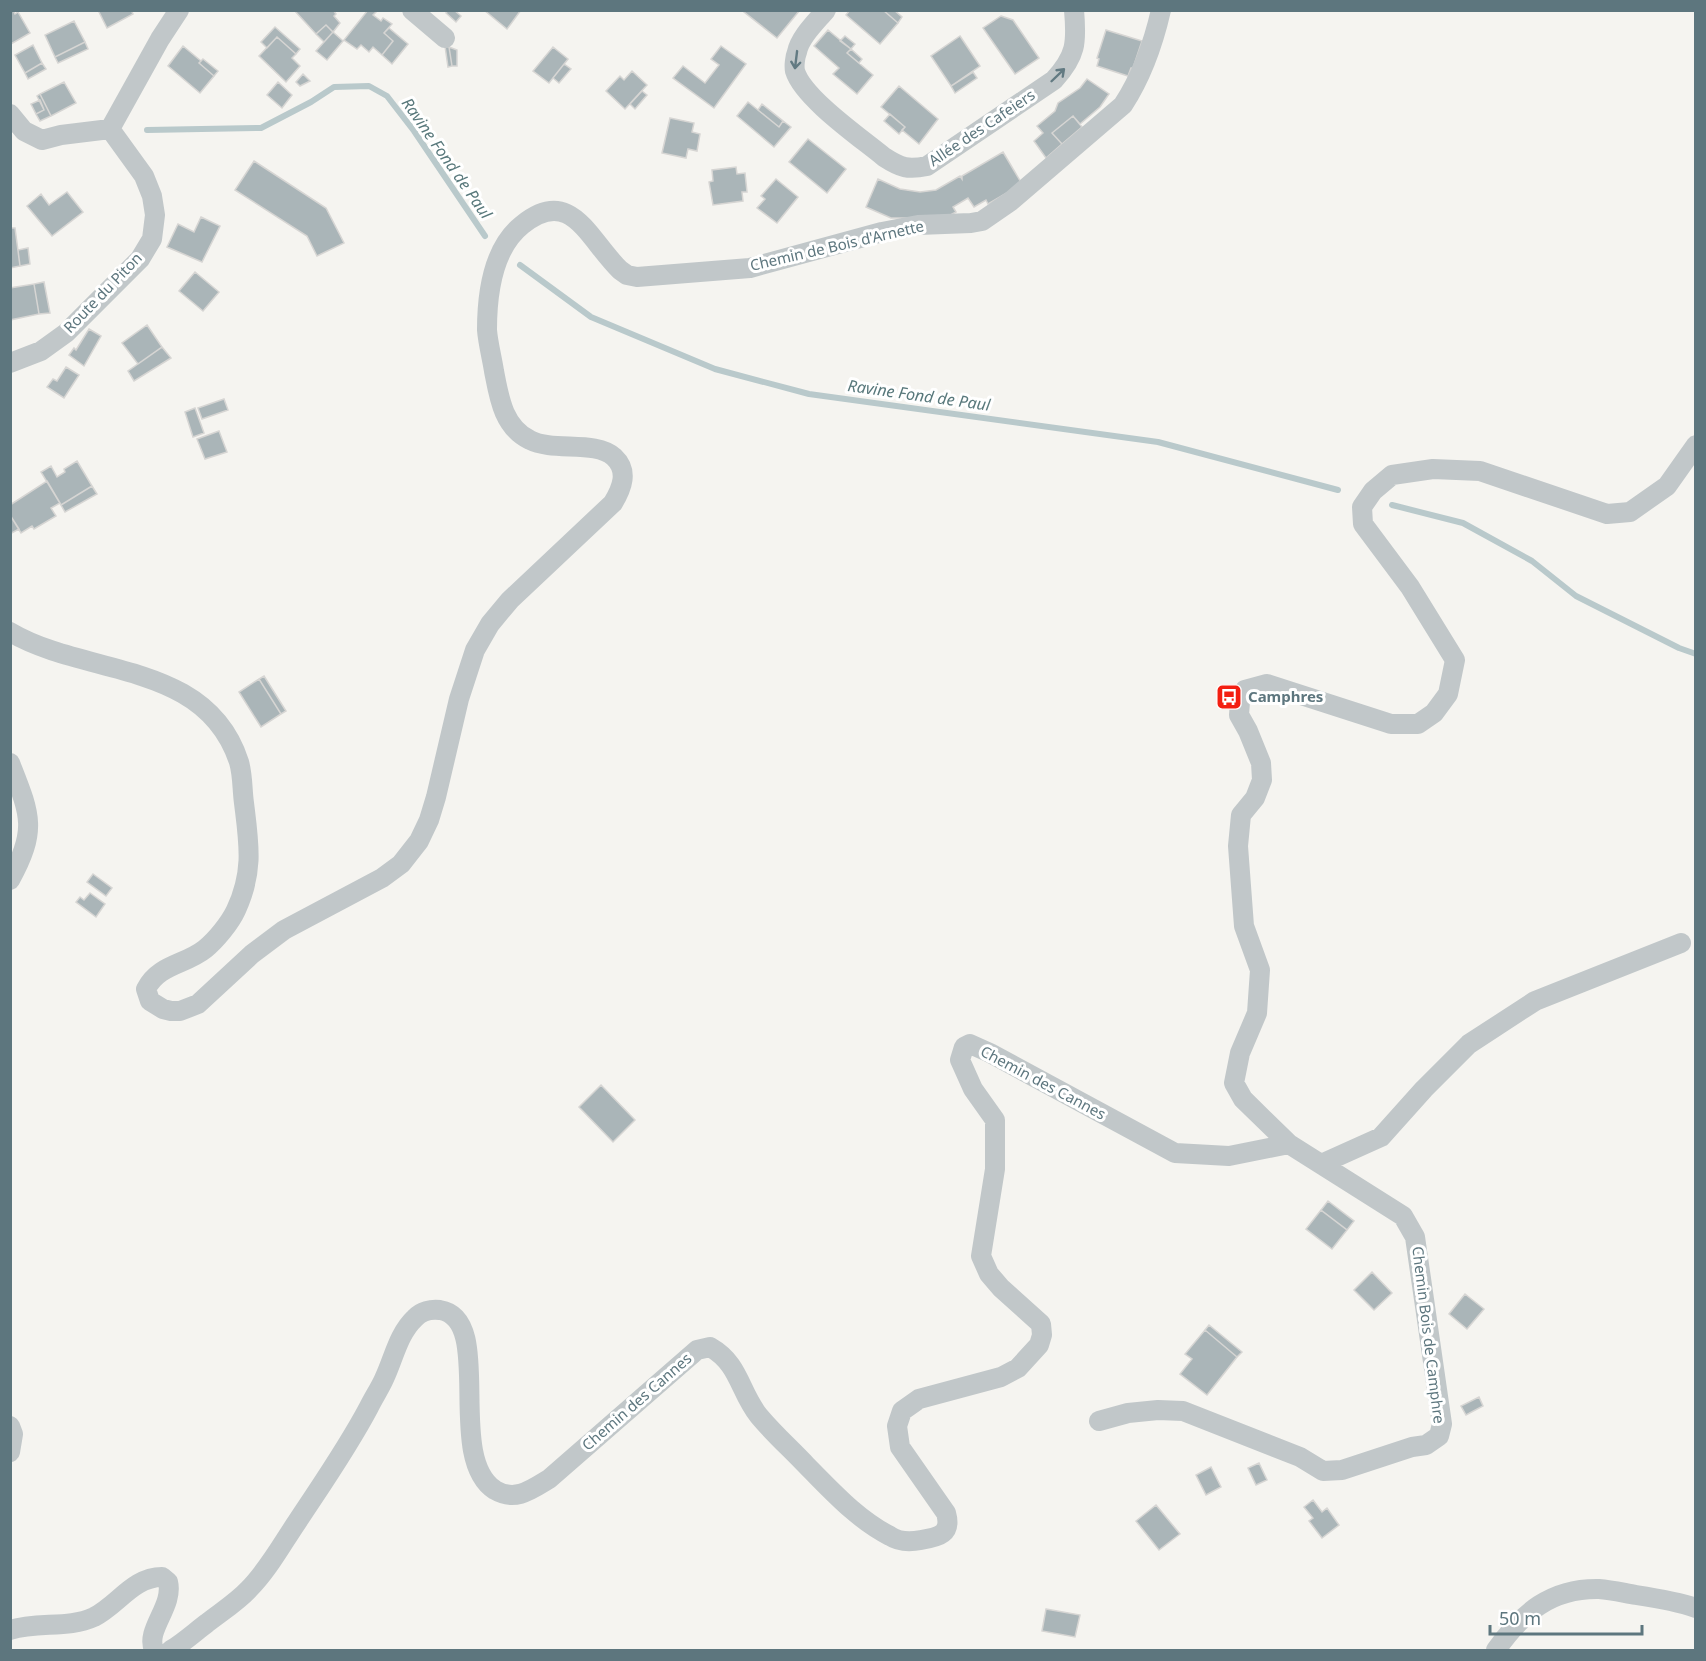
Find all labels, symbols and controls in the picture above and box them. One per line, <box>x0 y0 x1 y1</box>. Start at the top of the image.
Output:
one-way arrow <box>790 49 801 69</box>
one-way arrow <box>1050 68 1065 82</box>
street label: Allée des Cafeiers <box>924 84 1038 170</box>
water label: Ravine Fond de Paul <box>397 93 498 224</box>
street label: Chemin de Bois d'Arnette <box>748 215 926 275</box>
street label: Route du Piton <box>59 248 146 337</box>
water label: Ravine Fond de Paul <box>846 374 992 416</box>
bus stop icon: Camphres <box>1214 682 1244 712</box>
place label: Camphres <box>1248 686 1323 706</box>
street label: Chemin des Cannes <box>977 1041 1110 1124</box>
street label: Chemin Bois de Camphre <box>1408 1245 1450 1425</box>
street label: Chemin des Cannes <box>577 1348 695 1454</box>
scale bar <box>1490 1598 1642 1636</box>
text: 50 m <box>1499 1606 1541 1630</box>

